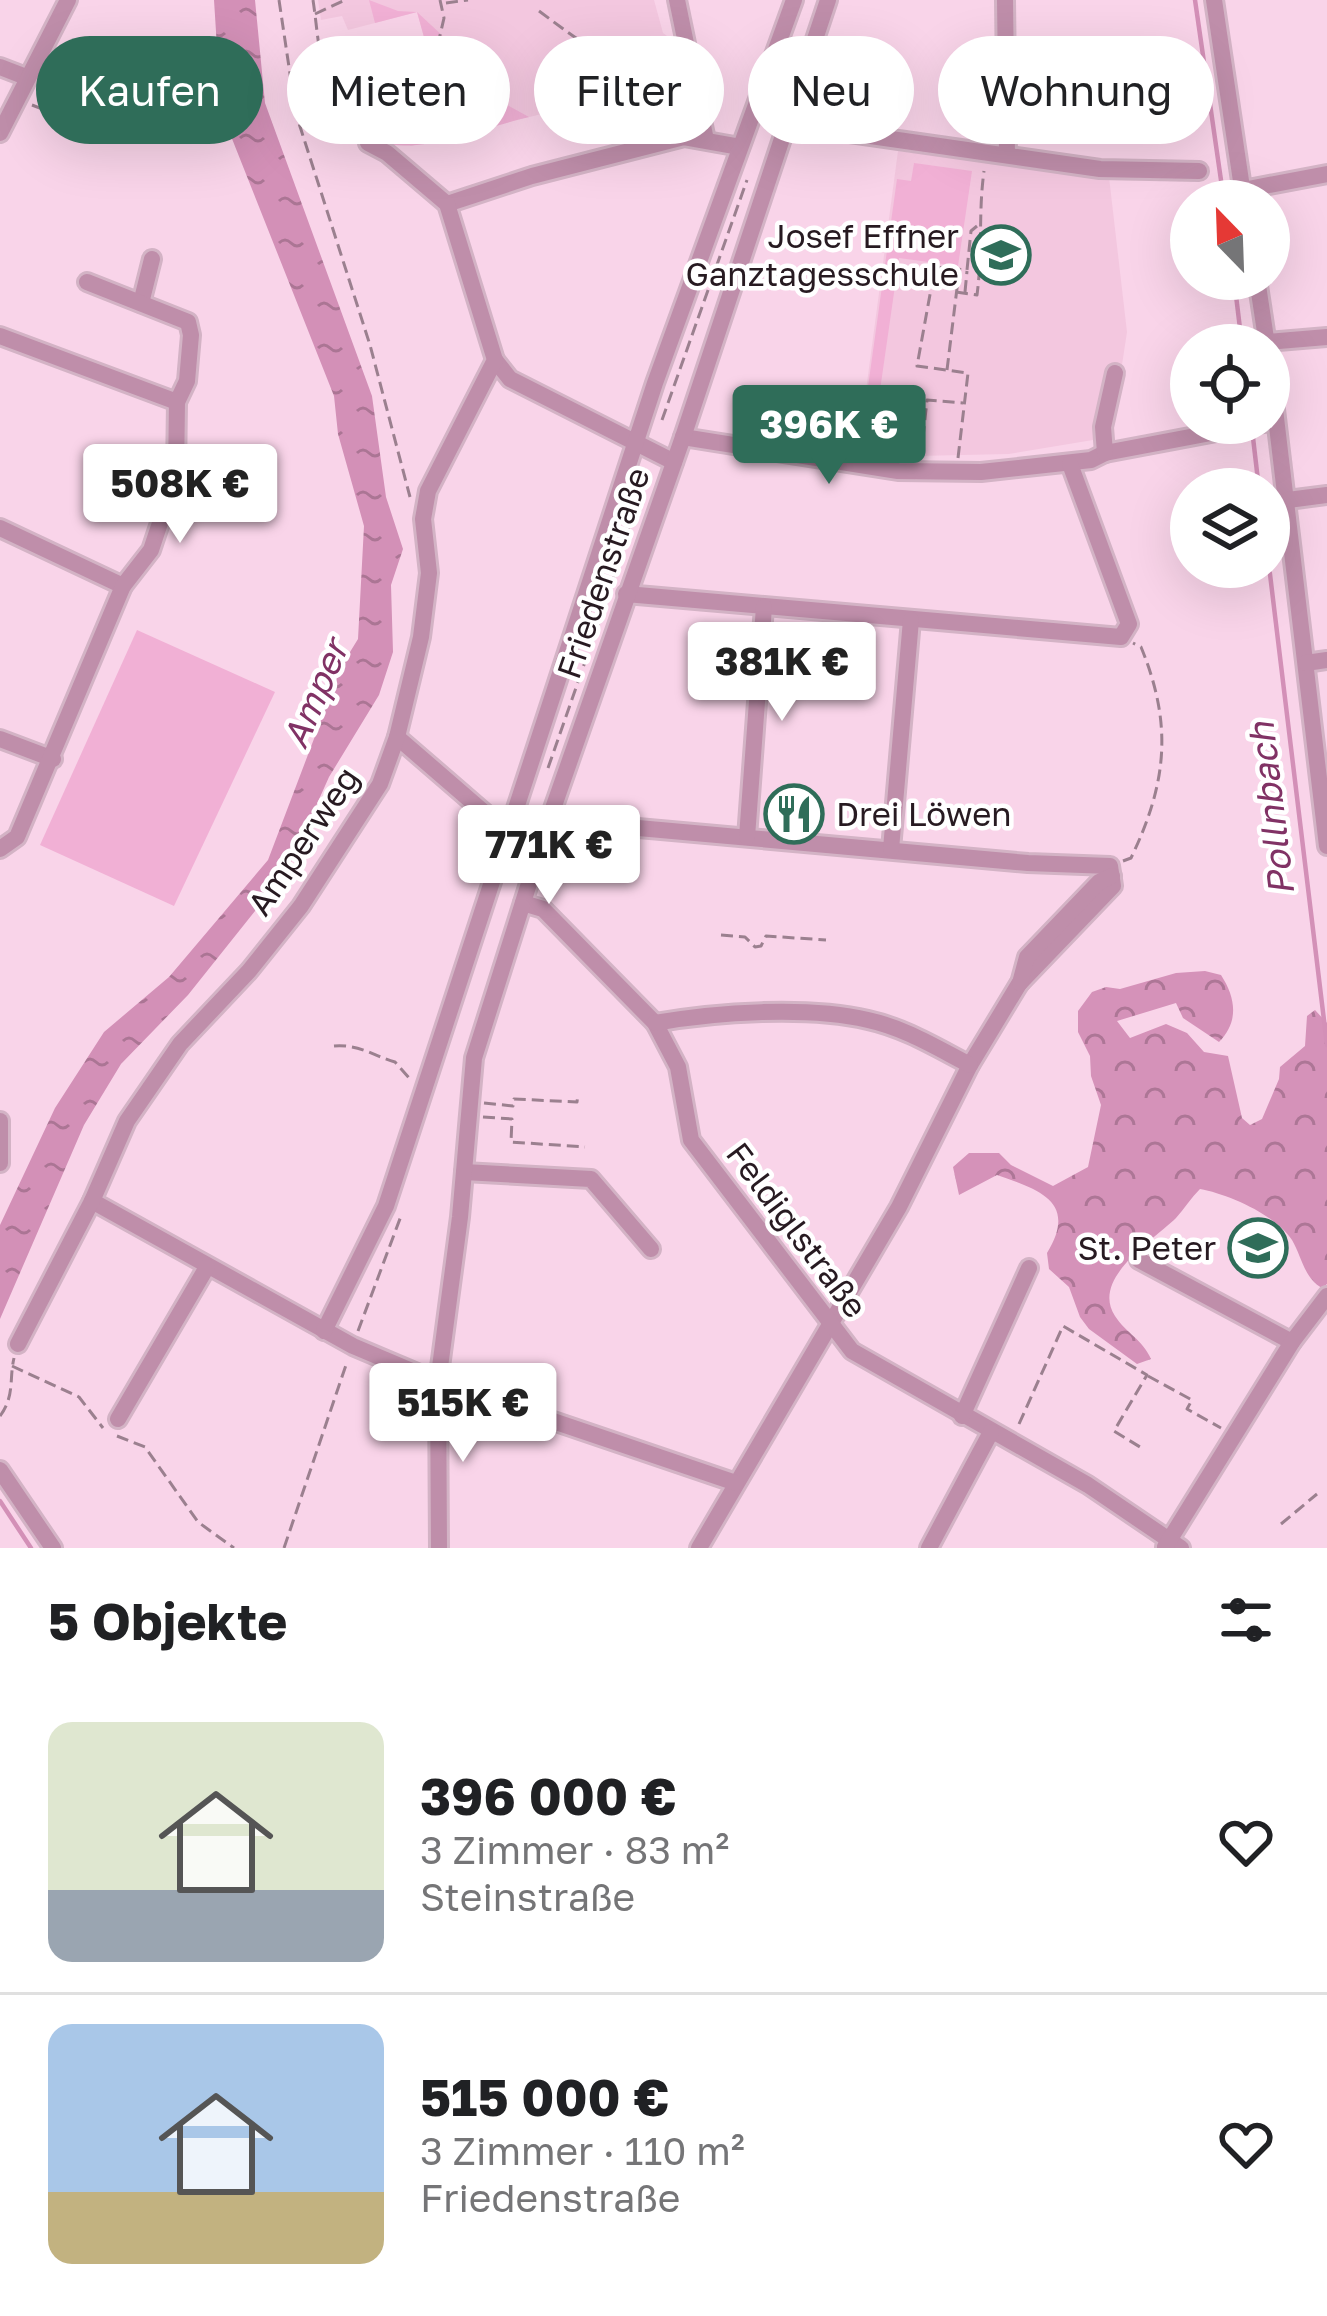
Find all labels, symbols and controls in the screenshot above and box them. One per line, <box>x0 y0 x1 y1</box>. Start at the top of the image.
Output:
chip: Kaufen <box>36 36 263 144</box>
chip: Mieten <box>287 36 510 144</box>
chip: Filter <box>534 36 724 144</box>
chip: Neu <box>748 36 914 144</box>
chip: Wohnung <box>938 36 1214 144</box>
north arrow <box>1170 180 1290 300</box>
map controls <box>1170 180 1290 588</box>
place label: Josef Effner Ganztagesschule <box>685 216 959 293</box>
school or university icon: Josef Effner Ganztagesschule <box>970 224 1032 286</box>
button: locate <box>1170 324 1290 444</box>
pin: 396K € <box>731 385 927 487</box>
text: 396K € <box>760 400 898 447</box>
pin: 508K € <box>82 444 278 546</box>
text: 508K € <box>110 459 250 506</box>
street label: Friedenstraße <box>548 462 657 683</box>
button: layers <box>1170 468 1290 588</box>
pin: 381K € <box>684 622 880 724</box>
water label: Amper <box>273 629 358 754</box>
text: 381K € <box>715 637 849 684</box>
water label: Pollnbach <box>1238 718 1302 898</box>
street label: Amperweg <box>239 759 366 922</box>
restaurant icon: Drei Löwen <box>763 783 825 845</box>
place label: Drei Löwen <box>836 794 1012 833</box>
pin: 771K € <box>451 805 647 907</box>
text: 771K € <box>485 820 613 867</box>
street label: Feldiglstraße <box>719 1135 876 1325</box>
school or university icon: St. Peter <box>1227 1217 1289 1279</box>
place label: St. Peter <box>1078 1228 1216 1267</box>
pin: 515K € <box>365 1363 561 1465</box>
text: 515K € <box>396 1378 530 1425</box>
icon: filters <box>1213 1587 1279 1653</box>
text: 5 Objekte <box>48 1590 287 1651</box>
text: 396 000 € <box>420 1765 677 1826</box>
icon: home <box>144 1770 288 1914</box>
icon: heart <box>1213 1809 1279 1875</box>
text: 3 Zimmer · 83 m² <box>420 1826 729 1873</box>
text: Steinstraße <box>420 1873 635 1920</box>
text: 515 000 € <box>420 2066 669 2127</box>
icon: home <box>144 2072 288 2216</box>
icon: heart <box>1213 2111 1279 2177</box>
text: 3 Zimmer · 110 m² <box>420 2127 745 2174</box>
text: Friedenstraße <box>420 2174 680 2221</box>

